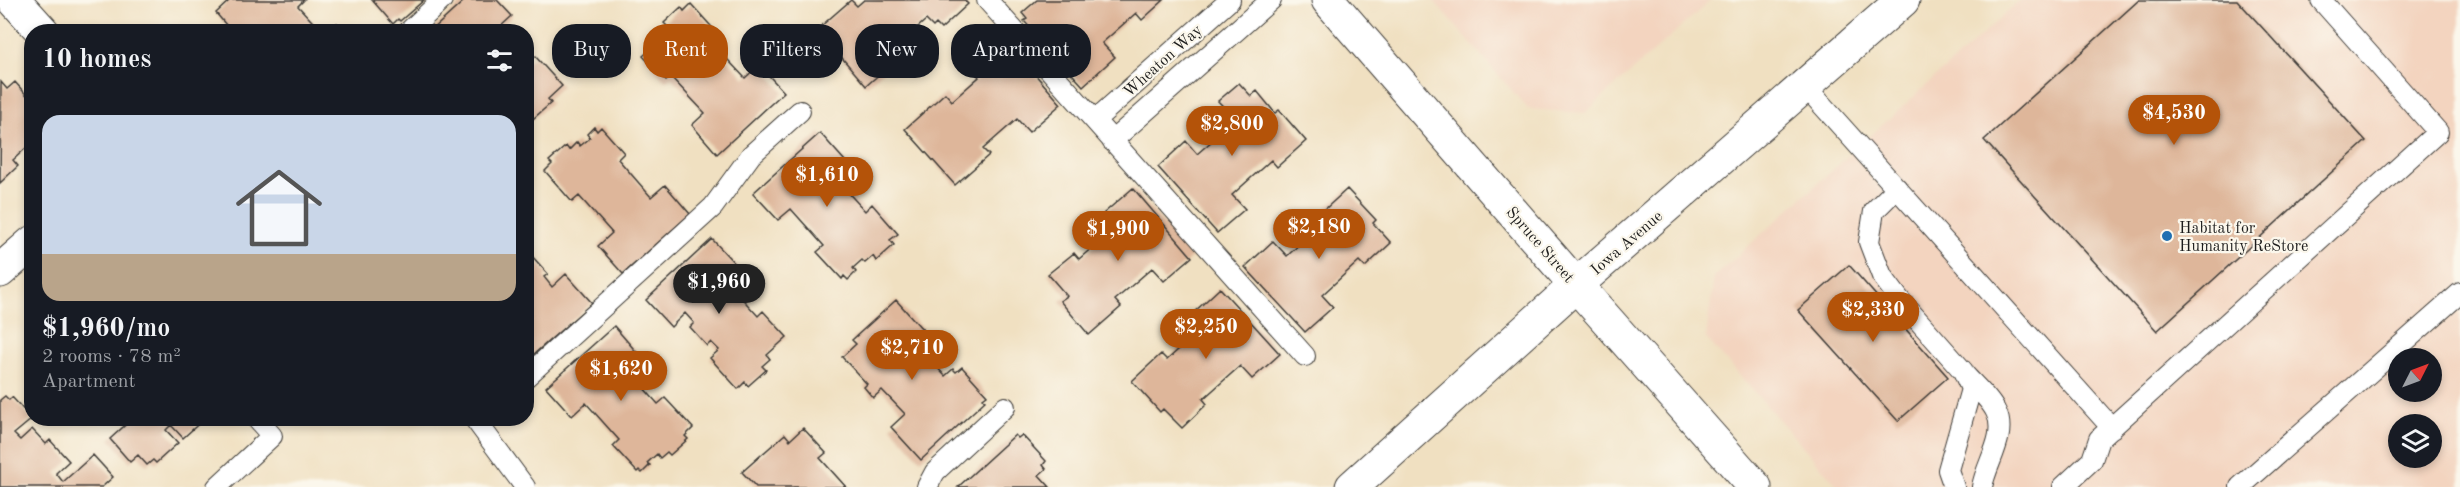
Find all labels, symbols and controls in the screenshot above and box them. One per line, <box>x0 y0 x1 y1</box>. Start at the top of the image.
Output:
street label: Wheaton Way <box>1121 22 1206 101</box>
chip: Buy <box>552 24 631 78</box>
chip: Rent <box>643 24 728 78</box>
chip: Filters <box>740 24 843 78</box>
chip: New <box>855 24 939 78</box>
chip: Apartment <box>951 24 1091 78</box>
icon: filters <box>483 44 516 77</box>
text: 10 homes <box>42 47 151 73</box>
pin: $4,530 <box>2125 95 2223 146</box>
text: $4,530 <box>2142 104 2206 124</box>
pin: $2,800 <box>1183 106 1281 157</box>
text: $2,800 <box>1200 115 1264 135</box>
icon: home <box>225 154 333 262</box>
pin: $1,610 <box>778 157 876 208</box>
text: $1,610 <box>795 166 859 186</box>
street label: Spruce Street <box>1502 204 1577 287</box>
street label: Iowa Avenue <box>1588 208 1666 279</box>
pin: $2,180 <box>1270 209 1368 260</box>
pin: $1,900 <box>1069 211 1167 262</box>
text: $2,180 <box>1287 218 1351 238</box>
text: $1,900 <box>1086 220 1150 240</box>
place label: Habitat for Humanity ReStore <box>2179 221 2308 255</box>
marker: Habitat for Humanity ReStore <box>2160 229 2174 243</box>
pin: $1,960 <box>670 264 768 315</box>
text: $1,960 <box>687 273 751 293</box>
pin: $2,330 <box>1824 292 1922 343</box>
text: $2,330 <box>1841 301 1905 321</box>
pin: $2,250 <box>1157 309 1255 360</box>
text: $1,960/mo <box>42 316 170 342</box>
text: $2,250 <box>1174 318 1238 338</box>
pin: $2,710 <box>863 330 961 381</box>
text: $2,710 <box>880 339 944 359</box>
text: 2 rooms · 78 m² <box>42 347 181 367</box>
north arrow <box>2388 348 2442 402</box>
map controls <box>2388 348 2442 468</box>
pin: $1,620 <box>572 351 670 402</box>
text: $1,620 <box>589 360 653 380</box>
text: Apartment <box>42 372 136 392</box>
button: layers <box>2388 414 2442 468</box>

